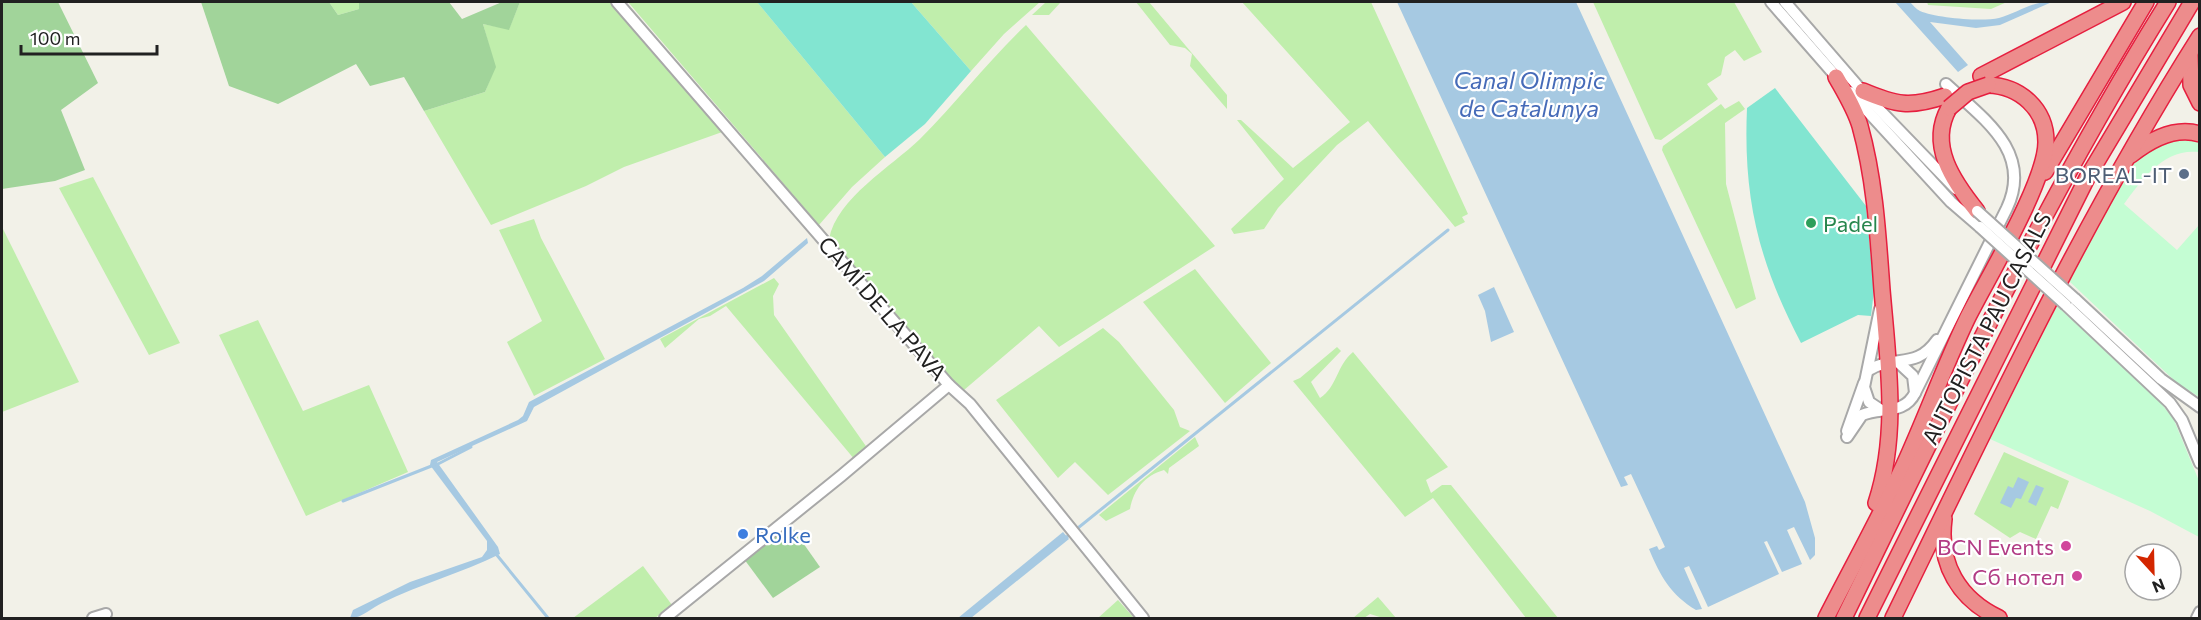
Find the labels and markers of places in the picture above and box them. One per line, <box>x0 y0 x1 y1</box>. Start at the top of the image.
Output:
place label: BOREAL-IT <box>2055 161 2172 188</box>
marker: BOREAL-IT <box>2177 167 2191 181</box>
place label: Padel <box>1823 210 1878 237</box>
marker: Padel <box>1804 216 1818 230</box>
place label: Rolke <box>755 521 811 548</box>
marker: Rolke <box>736 527 750 541</box>
place label: BCN Events <box>1937 533 2054 560</box>
marker: BCN Events <box>2059 539 2073 553</box>
place label: Сб нотел <box>1972 563 2065 590</box>
marker: Сб нотел <box>2070 569 2084 583</box>

